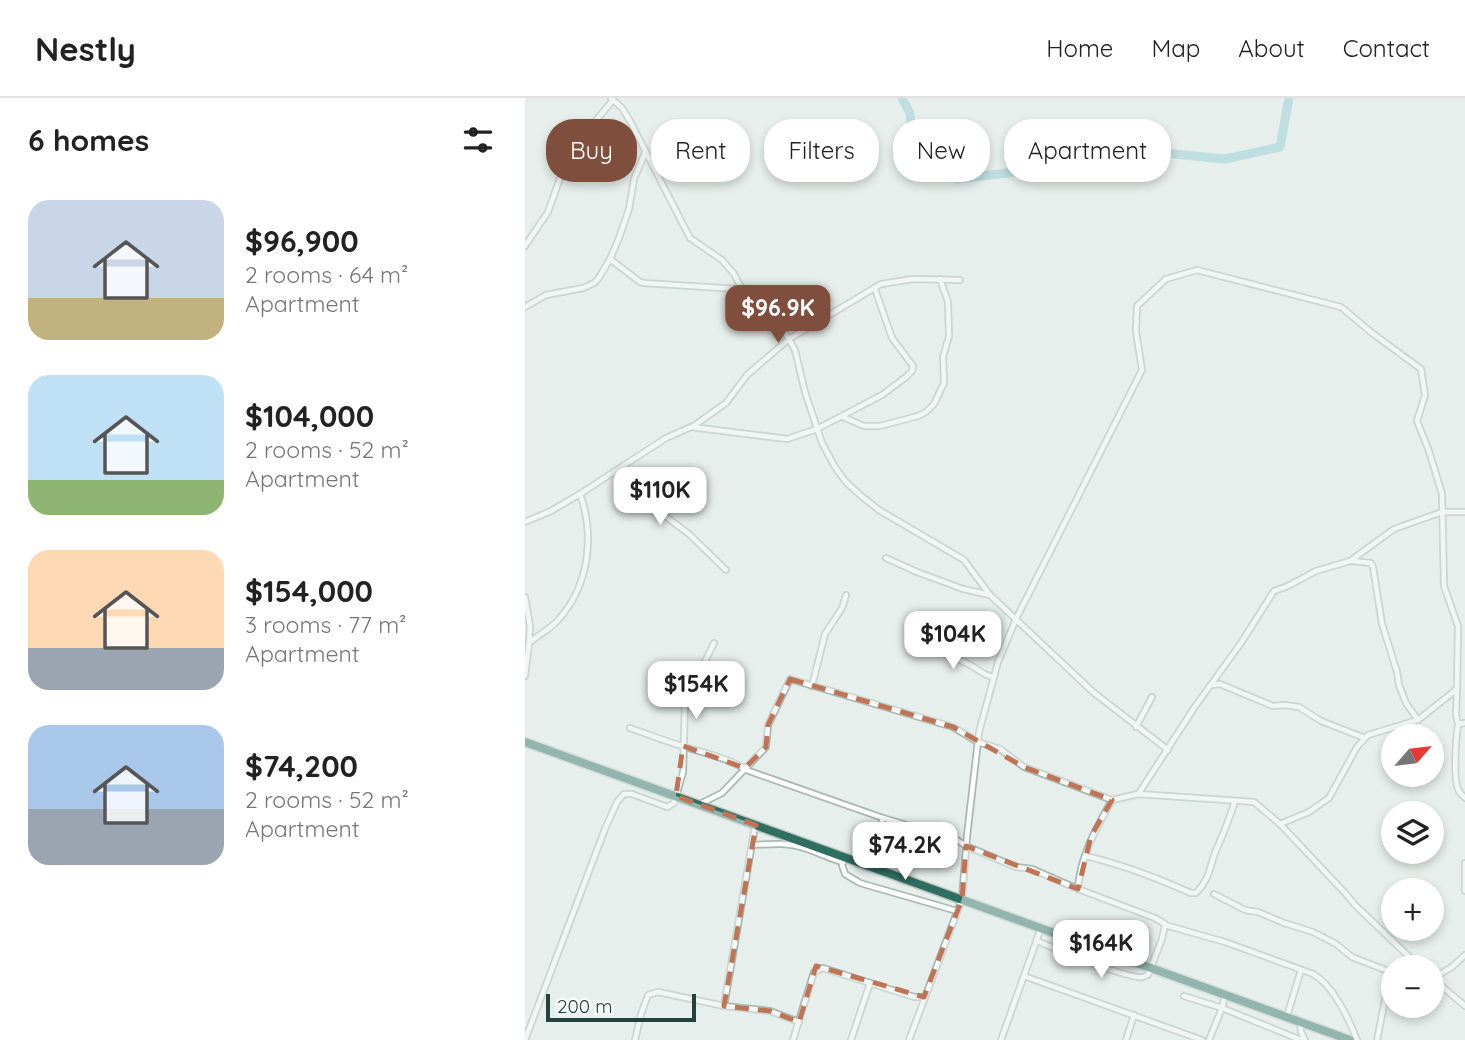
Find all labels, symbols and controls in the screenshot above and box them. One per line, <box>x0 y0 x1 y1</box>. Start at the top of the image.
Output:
text: Nestly <box>35 28 136 69</box>
text: Home <box>1046 33 1113 63</box>
text: Map <box>1151 33 1200 63</box>
text: About <box>1238 33 1305 63</box>
text: Contact <box>1343 33 1430 63</box>
chip: Buy <box>546 119 637 182</box>
chip: Rent <box>651 119 750 182</box>
chip: Filters <box>764 119 879 182</box>
chip: New <box>893 119 990 182</box>
chip: Apartment <box>1004 119 1171 182</box>
text: 6 homes <box>28 121 149 159</box>
icon: filters <box>459 121 497 159</box>
text: $96,900 <box>245 222 359 260</box>
icon: home <box>84 228 168 312</box>
text: 2 rooms · 64 m² <box>245 260 408 289</box>
pin: $96.9K <box>721 286 835 345</box>
text: Apartment <box>245 289 359 318</box>
text: $96.9K <box>741 293 815 322</box>
text: $104,000 <box>245 397 374 435</box>
icon: home <box>84 403 168 487</box>
text: 2 rooms · 52 m² <box>245 435 409 464</box>
text: Apartment <box>245 464 359 493</box>
pin: $110K <box>611 468 709 527</box>
text: $110K <box>630 475 690 504</box>
text: $154,000 <box>245 572 373 610</box>
icon: home <box>84 578 168 662</box>
text: 3 rooms · 77 m² <box>245 610 406 639</box>
pin: $104K <box>904 612 1002 671</box>
text: $104K <box>920 619 986 648</box>
text: Apartment <box>245 639 359 668</box>
pin: $154K <box>647 662 745 721</box>
text: $154K <box>664 669 728 698</box>
north arrow <box>1381 724 1444 788</box>
map controls <box>1381 724 1444 1018</box>
text: $74,200 <box>245 747 358 785</box>
icon: home <box>84 753 168 837</box>
text: 2 rooms · 52 m² <box>245 785 409 814</box>
button: layers <box>1381 801 1444 864</box>
text: Apartment <box>245 814 359 843</box>
pin: $74.2K <box>848 822 962 882</box>
text: $74.2K <box>869 830 941 859</box>
button: + <box>1381 878 1444 941</box>
pin: $164K <box>1052 920 1150 980</box>
text: $164K <box>1069 928 1133 957</box>
button: − <box>1381 955 1444 1018</box>
scale bar <box>546 991 697 1023</box>
text: 200 m <box>557 994 613 1018</box>

